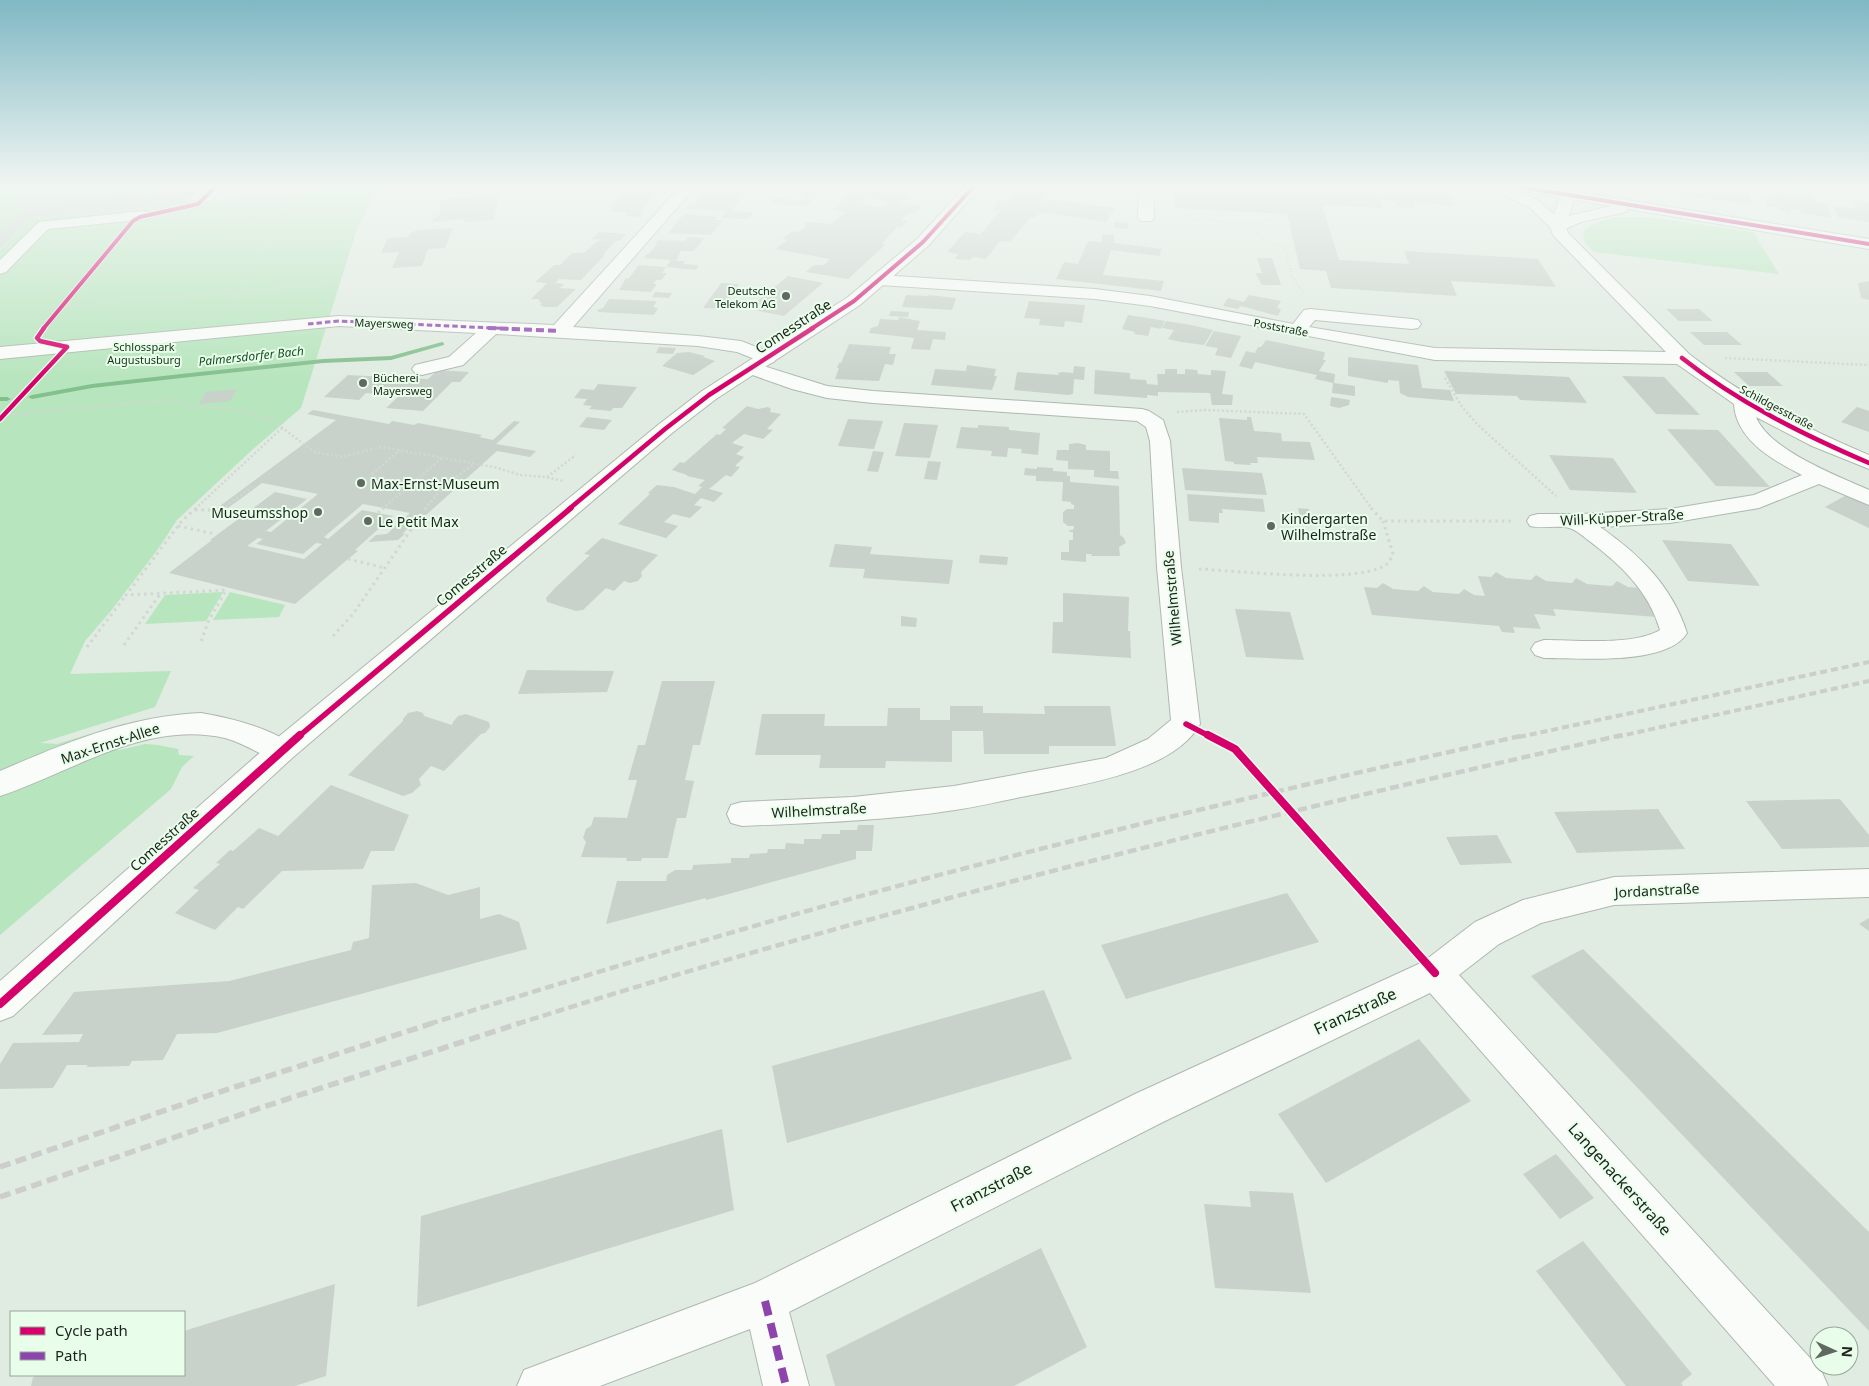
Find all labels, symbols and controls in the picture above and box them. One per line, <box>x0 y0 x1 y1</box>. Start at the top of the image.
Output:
place label: Deutsche Telekom AG <box>715 283 776 311</box>
marker: Deutsche Telekom AG <box>780 290 792 302</box>
street label: Comesstraße <box>751 294 835 358</box>
street label: Mayersweg <box>354 314 414 332</box>
street label: Poststraße <box>1252 314 1310 340</box>
park label: Schlosspark Augustusburg <box>107 339 181 367</box>
water label: Palmersdorfer Bach <box>198 342 305 370</box>
place label: Bücherei Mayersweg <box>373 370 432 398</box>
marker: Bücherei Mayersweg <box>357 377 369 389</box>
street label: Schildgesstraße <box>1737 381 1817 433</box>
place label: Max-Ernst-Museum <box>371 474 500 493</box>
marker: Max-Ernst-Museum <box>355 477 367 489</box>
place label: Museumsshop <box>211 503 308 522</box>
street label: Will-Küpper-Straße <box>1560 504 1684 530</box>
marker: Museumsshop <box>312 506 324 518</box>
place label: Kindergarten Wilhelmstraße <box>1281 509 1376 544</box>
place label: Le Petit Max <box>378 512 459 531</box>
marker: Le Petit Max <box>362 515 374 527</box>
marker: Kindergarten Wilhelmstraße <box>1265 520 1277 532</box>
street label: Comesstraße <box>432 540 510 610</box>
street label: Wilhelmstraße <box>1158 550 1186 646</box>
street label: Max-Ernst-Allee <box>58 718 162 768</box>
street label: Wilhelmstraße <box>771 798 867 822</box>
street label: Comesstraße <box>125 803 203 875</box>
street label: Jordanstraße <box>1612 878 1700 902</box>
street label: Franzstraße <box>1310 982 1400 1040</box>
street label: Langenackerstraße <box>1563 1118 1677 1240</box>
street label: Franzstraße <box>946 1157 1036 1217</box>
legend <box>10 1311 185 1376</box>
text: Cycle path <box>55 1320 128 1340</box>
north arrow <box>1809 1326 1859 1376</box>
text: Path <box>55 1345 87 1365</box>
text: N <box>1838 1346 1857 1358</box>

